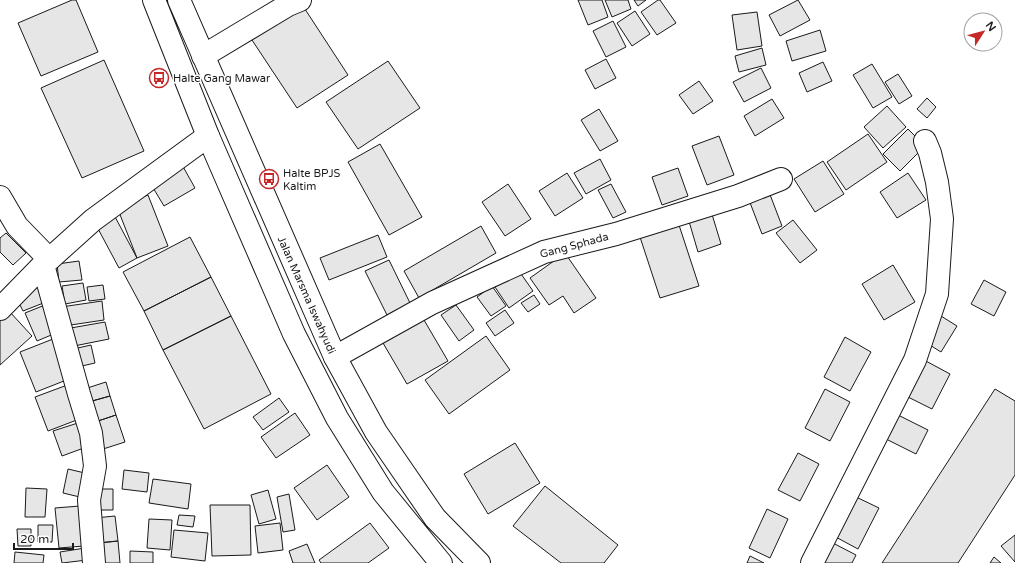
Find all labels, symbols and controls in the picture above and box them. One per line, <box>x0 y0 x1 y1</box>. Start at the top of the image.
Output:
north arrow <box>963 12 1003 52</box>
text: N <box>983 19 999 34</box>
bus stop icon: Halte Gang Mawar <box>148 67 170 89</box>
place label: Halte Gang Mawar <box>173 72 271 85</box>
place label: Halte BPJS Kaltim <box>283 167 341 193</box>
bus stop icon: Halte BPJS Kaltim <box>258 168 280 190</box>
street label: Gang Sphada <box>538 230 610 261</box>
street label: Jalan Marsma Iswahyudi <box>275 234 338 356</box>
scale bar <box>14 525 73 551</box>
text: 20 m <box>20 532 49 546</box>

